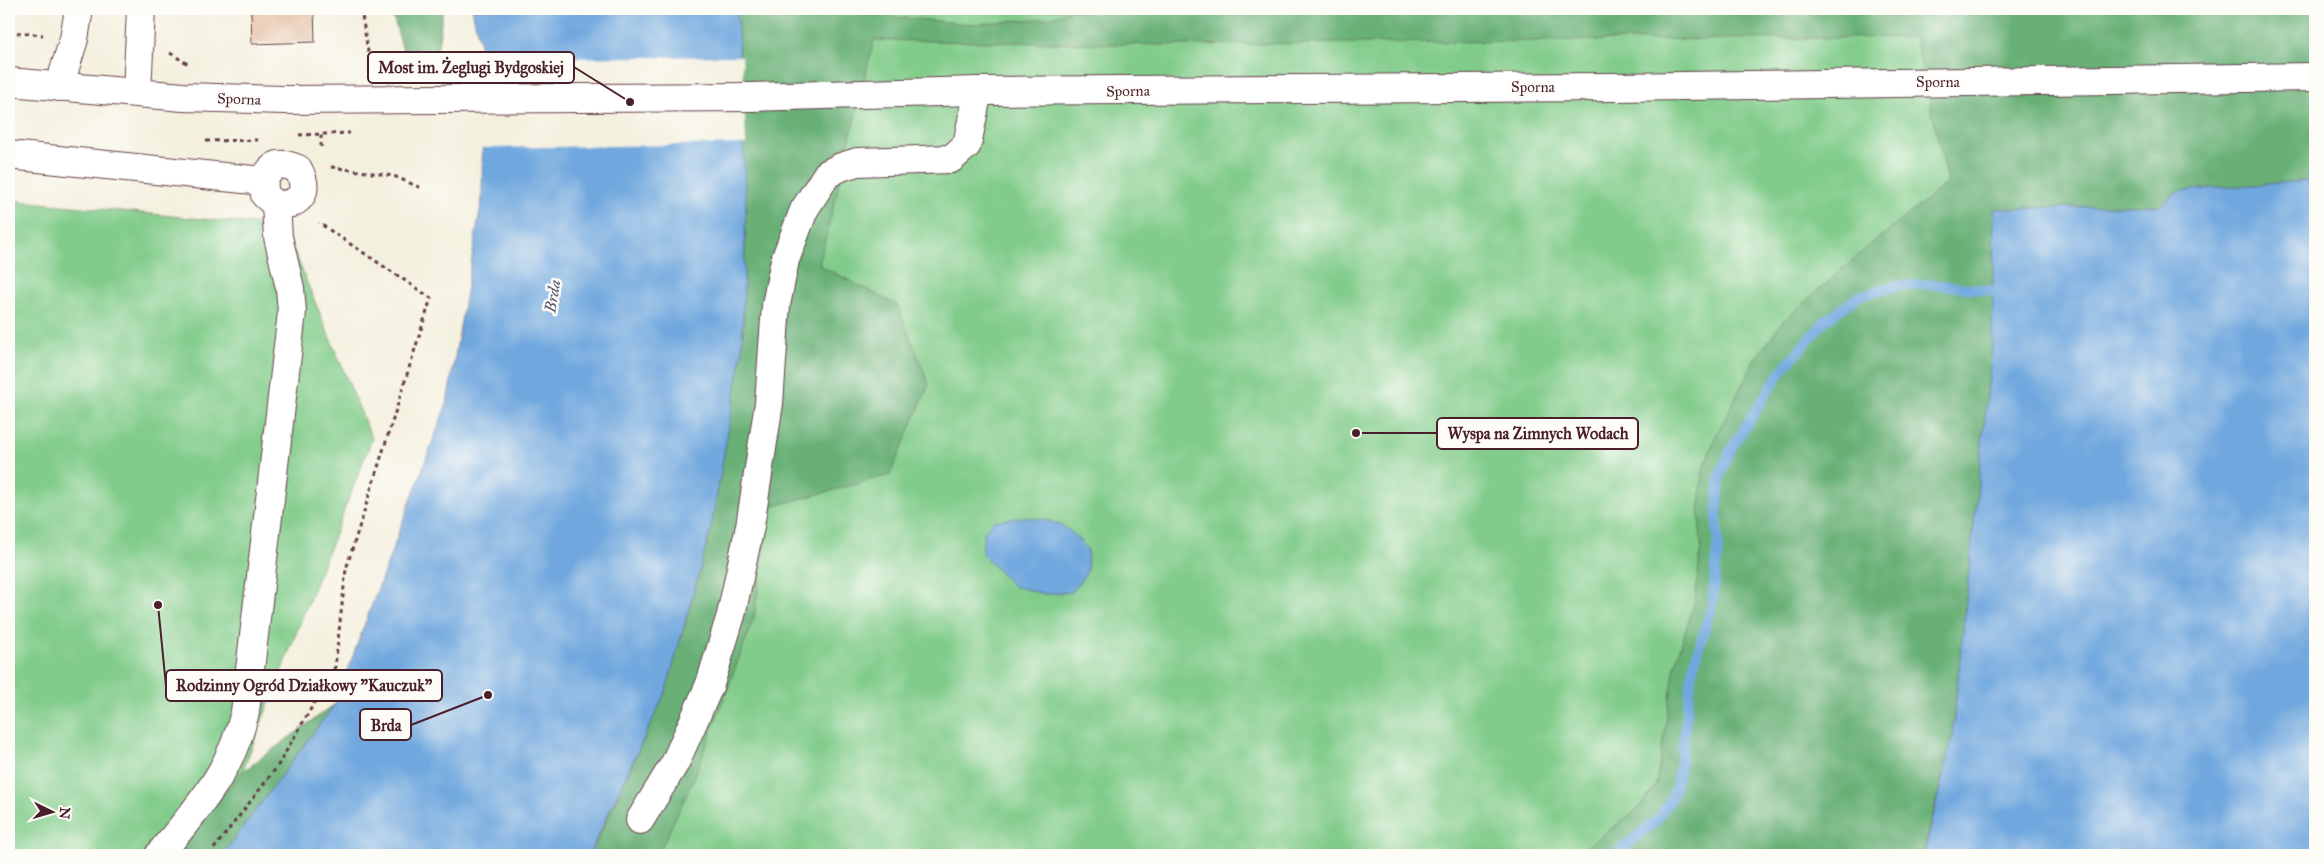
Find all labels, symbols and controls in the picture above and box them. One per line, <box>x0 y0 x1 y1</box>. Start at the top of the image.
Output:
callout: Most im. Żeglugi Bydgoskiej <box>368 52 574 83</box>
text: Most im. Żeglugi Bydgoskiej <box>378 56 564 78</box>
street label: Sporna <box>1916 73 1961 91</box>
street label: Sporna <box>1511 78 1556 96</box>
street label: Sporna <box>1106 82 1151 100</box>
street label: Sporna <box>217 89 262 109</box>
water label: Brda <box>540 278 565 315</box>
callout: Wyspa na Zimnych Wodach <box>1437 418 1638 449</box>
text: Wyspa na Zimnych Wodach <box>1447 424 1629 444</box>
callout: Rodzinny Ogród Działkowy "Kauczuk" <box>166 670 442 701</box>
text: Rodzinny Ogród Działkowy "Kauczuk" <box>176 676 433 696</box>
callout: Brda <box>360 709 411 740</box>
text: Brda <box>370 716 403 735</box>
north arrow <box>28 786 78 836</box>
text: N <box>55 806 73 820</box>

